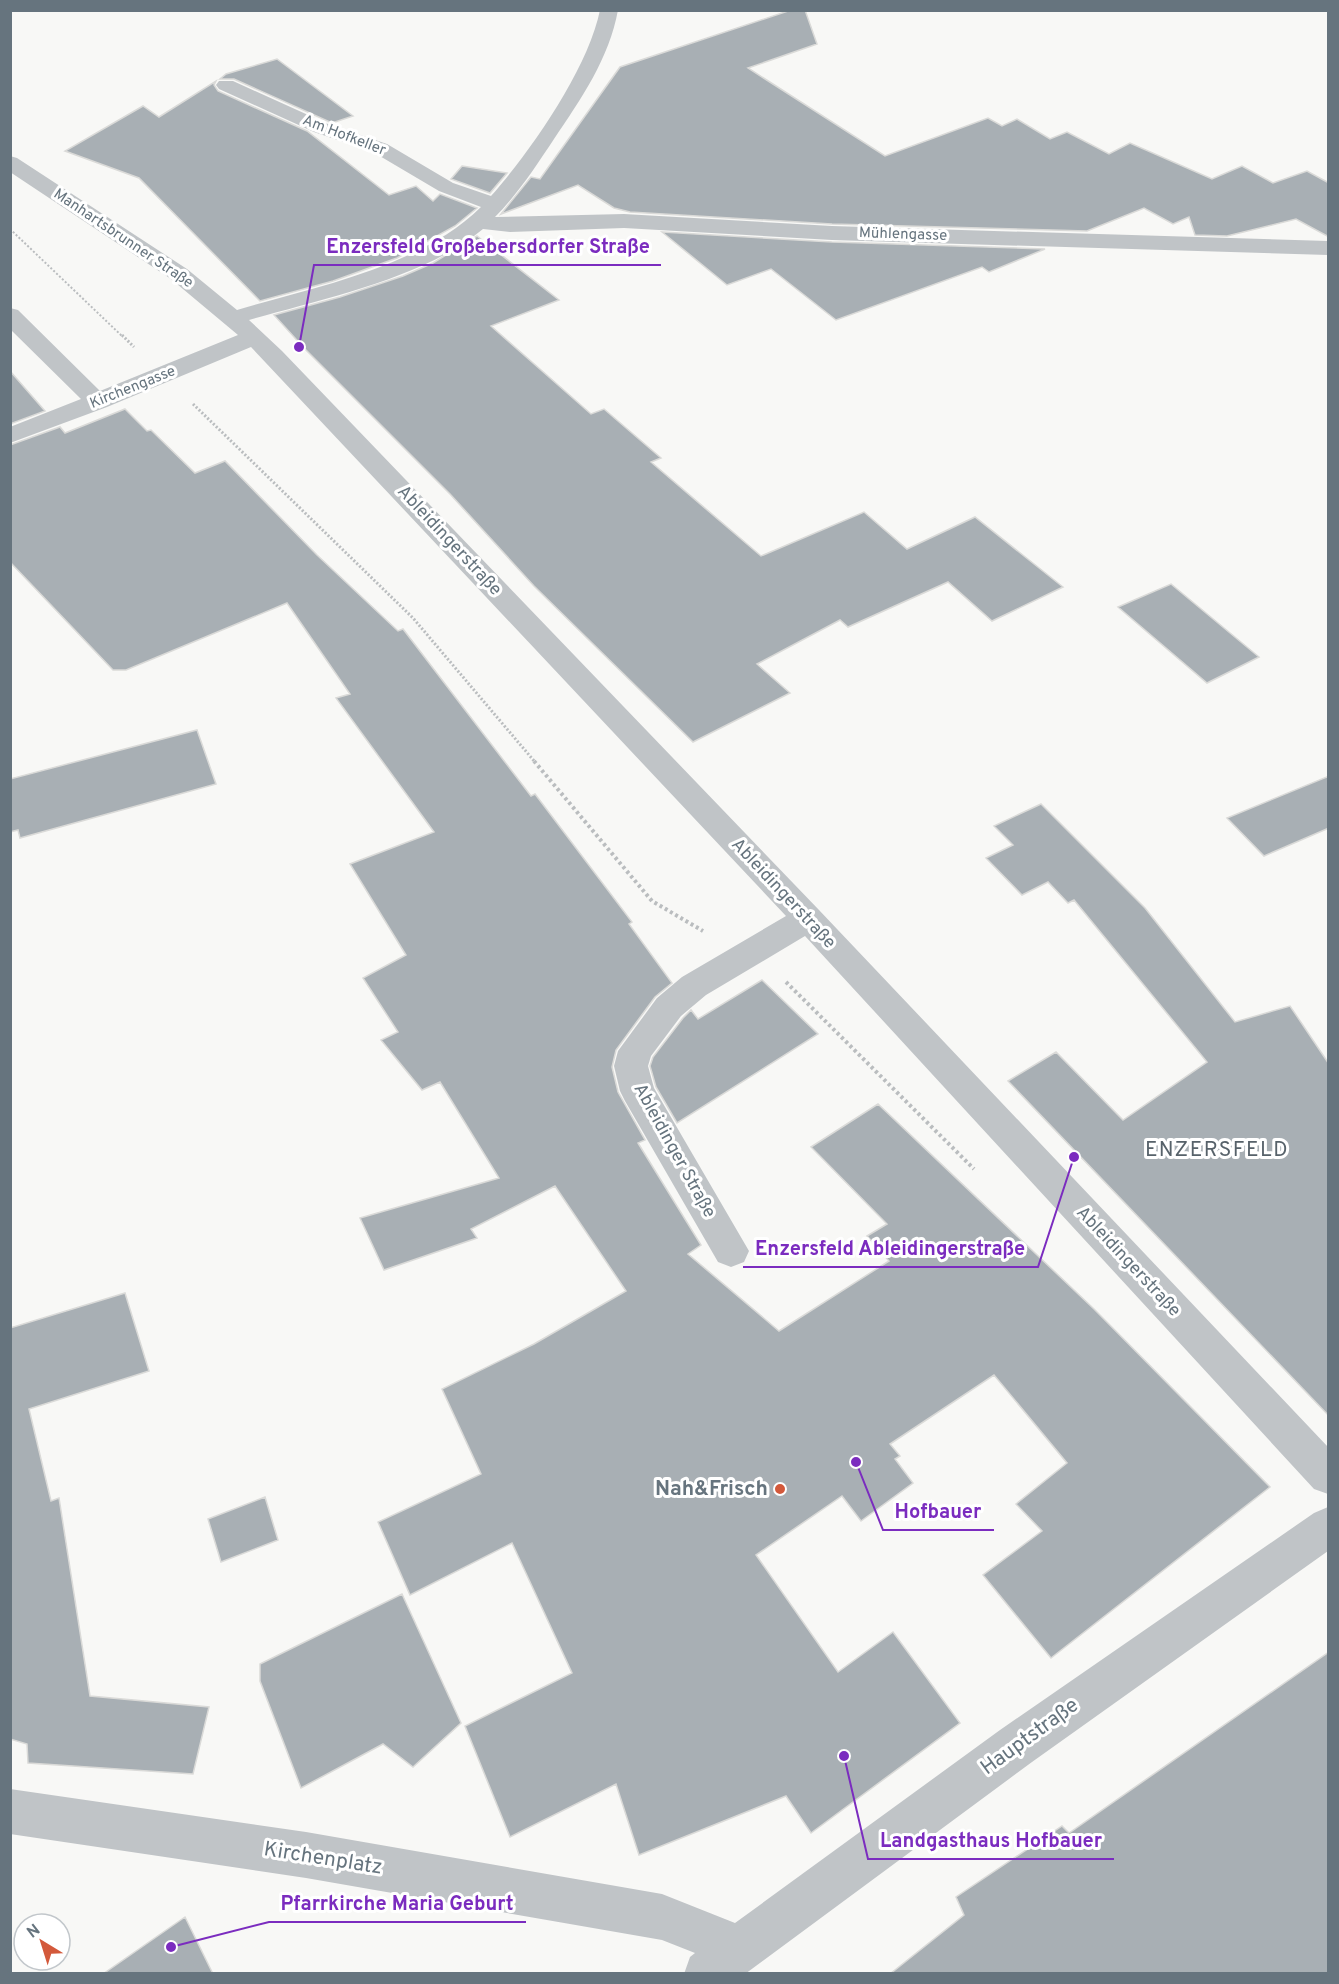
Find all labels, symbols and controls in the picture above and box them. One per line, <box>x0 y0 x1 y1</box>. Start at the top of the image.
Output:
street label: Am Hofkeller <box>300 111 388 161</box>
street label: Manhartsbrunner Straße <box>49 185 197 293</box>
street label: Mühlengasse <box>859 224 947 246</box>
callout: Enzersfeld Großebersdorfer Straße <box>314 227 661 265</box>
text: Enzersfeld Großebersdorfer Straße <box>326 235 650 261</box>
street label: Kirchengasse <box>87 362 179 414</box>
street label: Ableidingerstraße <box>392 481 506 601</box>
street label: Ableidingerstraße <box>726 834 840 954</box>
street label: Ableidinger Straße <box>628 1080 720 1222</box>
district label: ENZERSFELD <box>1145 1137 1289 1164</box>
street label: Ableidingerstraße <box>1071 1202 1185 1322</box>
callout: Enzersfeld Ableidingerstraße <box>743 1229 1038 1267</box>
text: Enzersfeld Ableidingerstraße <box>755 1237 1025 1263</box>
place label: Nah&Frisch <box>655 1476 768 1503</box>
marker: Nah&Frisch <box>773 1482 787 1496</box>
callout: Hofbauer <box>883 1492 994 1530</box>
text: Hofbauer <box>895 1500 982 1526</box>
street label: Hauptstraße <box>976 1692 1084 1782</box>
callout: Landgasthaus Hofbauer <box>868 1821 1114 1859</box>
text: Landgasthaus Hofbauer <box>880 1829 1103 1855</box>
street label: Kirchenplatz <box>262 1836 384 1882</box>
callout: Pfarrkirche Maria Geburt <box>269 1884 526 1922</box>
text: Pfarrkirche Maria Geburt <box>280 1892 514 1918</box>
north arrow <box>12 1912 72 1972</box>
text: N <box>23 1920 45 1943</box>

